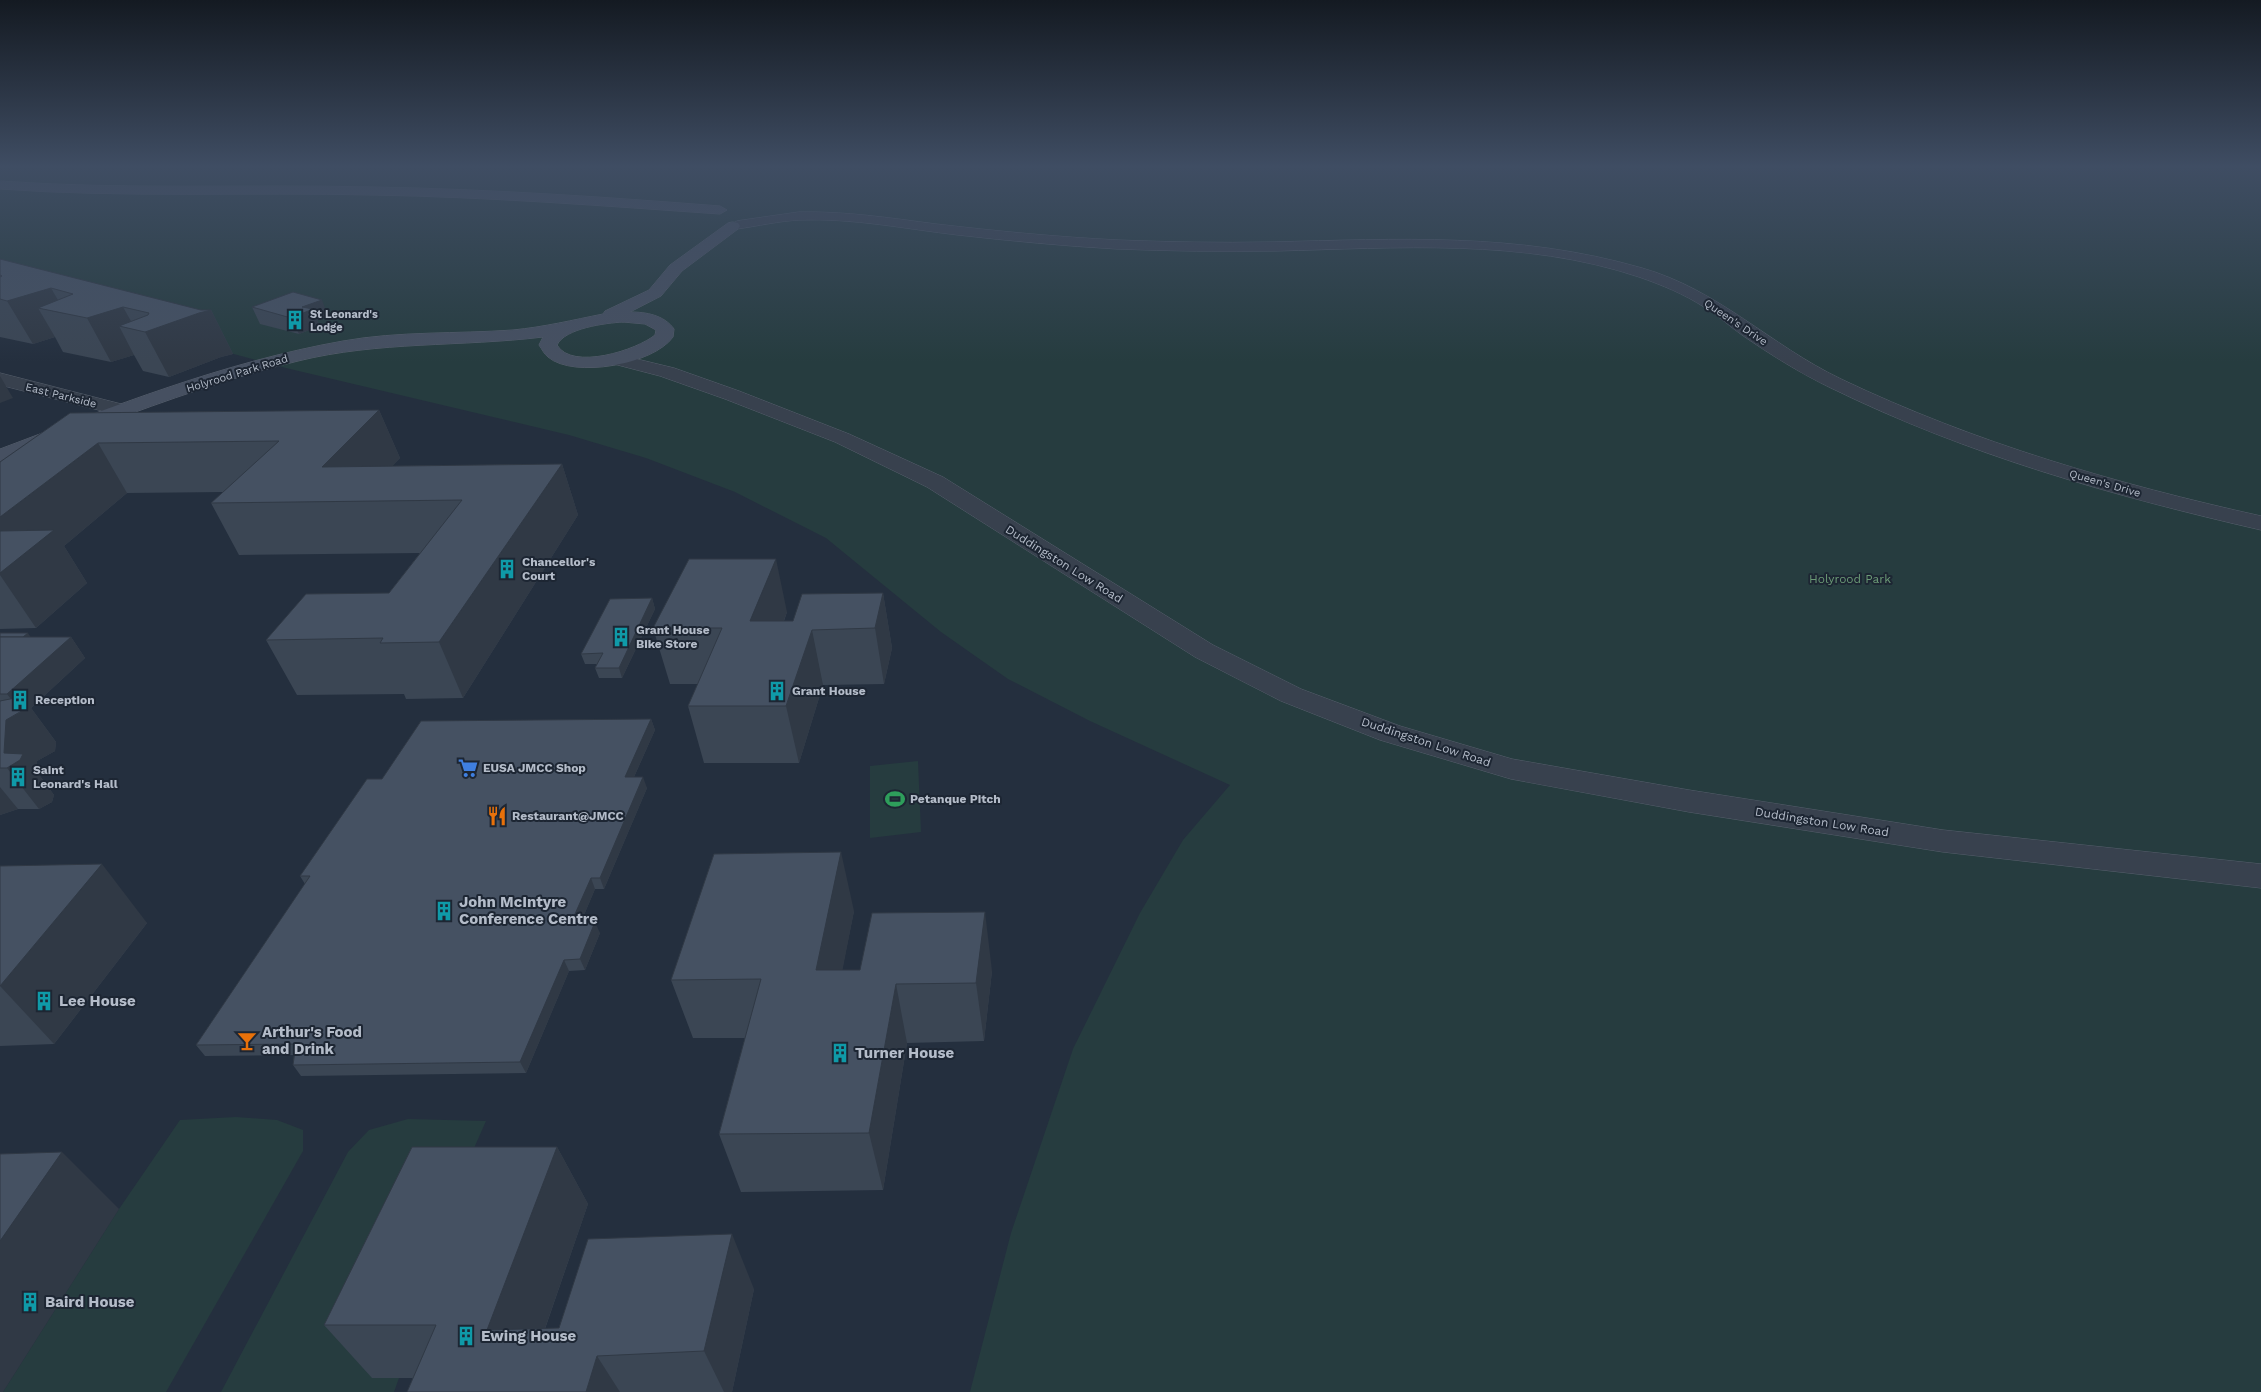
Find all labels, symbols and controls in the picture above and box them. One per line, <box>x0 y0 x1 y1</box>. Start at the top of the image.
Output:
street label: Queen's Drive <box>1702 296 1770 348</box>
place label: St Leonard's Lodge <box>310 308 378 334</box>
building icon: St Leonard's Lodge <box>284 309 306 331</box>
street label: Holyrood Park Road <box>185 352 290 395</box>
street label: East Parkside <box>24 380 98 411</box>
street label: Queen's Drive <box>2068 467 2142 500</box>
street label: Duddingston Low Road <box>1003 522 1125 606</box>
place label: Chancellor's Court <box>522 555 596 583</box>
building icon: Chancellor's Court <box>496 558 518 580</box>
park label: Holyrood Park <box>1809 572 1891 586</box>
place label: Grant House Bike Store <box>636 623 710 651</box>
building icon: Grant House Bike Store <box>610 626 632 648</box>
building icon: Grant House <box>766 680 788 702</box>
place label: Grant House <box>792 684 866 698</box>
building icon: Reception <box>9 689 31 711</box>
place label: Reception <box>35 693 95 707</box>
street label: Duddingston Low Road <box>1359 714 1493 770</box>
supermarket icon: EUSA JMCC Shop <box>457 757 479 779</box>
place label: EUSA JMCC Shop <box>483 761 586 775</box>
place label: Saint Leonard's Hall <box>33 763 118 791</box>
building icon: Saint Leonard's Hall <box>7 766 29 788</box>
sports icon: Petanque Pitch <box>884 788 906 810</box>
place label: Petanque Pitch <box>910 792 1001 806</box>
street label: Duddingston Low Road <box>1754 804 1890 840</box>
restaurant icon: Restaurant@JMCC <box>486 805 508 827</box>
place label: Restaurant@JMCC <box>512 809 624 823</box>
place label: John McIntyre Conference Centre <box>459 893 598 928</box>
building icon: John McIntyre Conference Centre <box>433 900 455 922</box>
building icon: Lee House <box>33 990 55 1012</box>
place label: Lee House <box>59 992 136 1010</box>
place label: Arthur's Food and Drink <box>262 1023 362 1058</box>
bar icon: Arthur's Food and Drink <box>236 1030 258 1052</box>
building icon: Turner House <box>829 1042 851 1064</box>
place label: Turner House <box>855 1044 954 1062</box>
building icon: Baird House <box>19 1291 41 1313</box>
place label: Baird House <box>45 1293 135 1311</box>
building icon: Ewing House <box>455 1325 477 1347</box>
place label: Ewing House <box>481 1327 576 1345</box>

